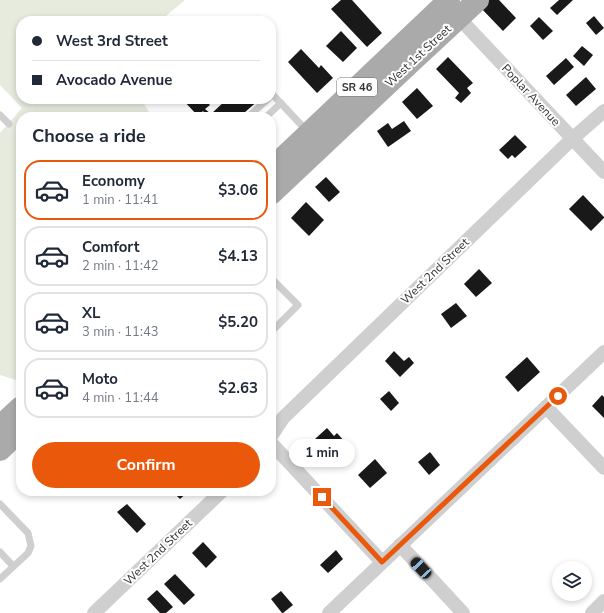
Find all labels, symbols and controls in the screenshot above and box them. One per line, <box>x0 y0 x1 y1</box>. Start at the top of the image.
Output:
street label: West 1st Street <box>382 21 455 91</box>
text: West 3rd Street <box>56 31 168 51</box>
street label: Poplar Avenue <box>498 61 564 129</box>
text: Avocado Avenue <box>56 70 172 90</box>
road number: SR 46 <box>337 78 377 96</box>
text: Choose a ride <box>32 124 146 148</box>
text: Economy <box>82 171 145 191</box>
icon: car <box>34 172 70 208</box>
text: $3.06 <box>218 180 258 200</box>
text: 1 min · 11:41 <box>82 191 158 209</box>
street label: West 2nd Street <box>398 234 473 308</box>
text: Comfort <box>82 237 139 257</box>
icon: car <box>34 238 70 274</box>
text: $4.13 <box>218 246 258 266</box>
text: 2 min · 11:42 <box>82 257 158 275</box>
text: XL <box>82 303 101 323</box>
icon: car <box>34 304 70 340</box>
text: $5.20 <box>218 312 258 332</box>
text: 3 min · 11:43 <box>82 323 158 341</box>
text: Moto <box>82 369 118 389</box>
icon: car <box>34 370 70 406</box>
text: $2.63 <box>218 378 258 398</box>
route start <box>549 387 567 405</box>
text: 4 min · 11:44 <box>82 389 158 407</box>
callout: 1 min <box>289 439 355 467</box>
button: Confirm <box>32 442 260 488</box>
text: 1 min <box>305 444 339 462</box>
route end <box>313 488 331 506</box>
street label: West 2nd Street <box>121 515 196 589</box>
car <box>408 555 434 581</box>
map controls <box>552 561 592 601</box>
button: layers <box>552 561 592 601</box>

